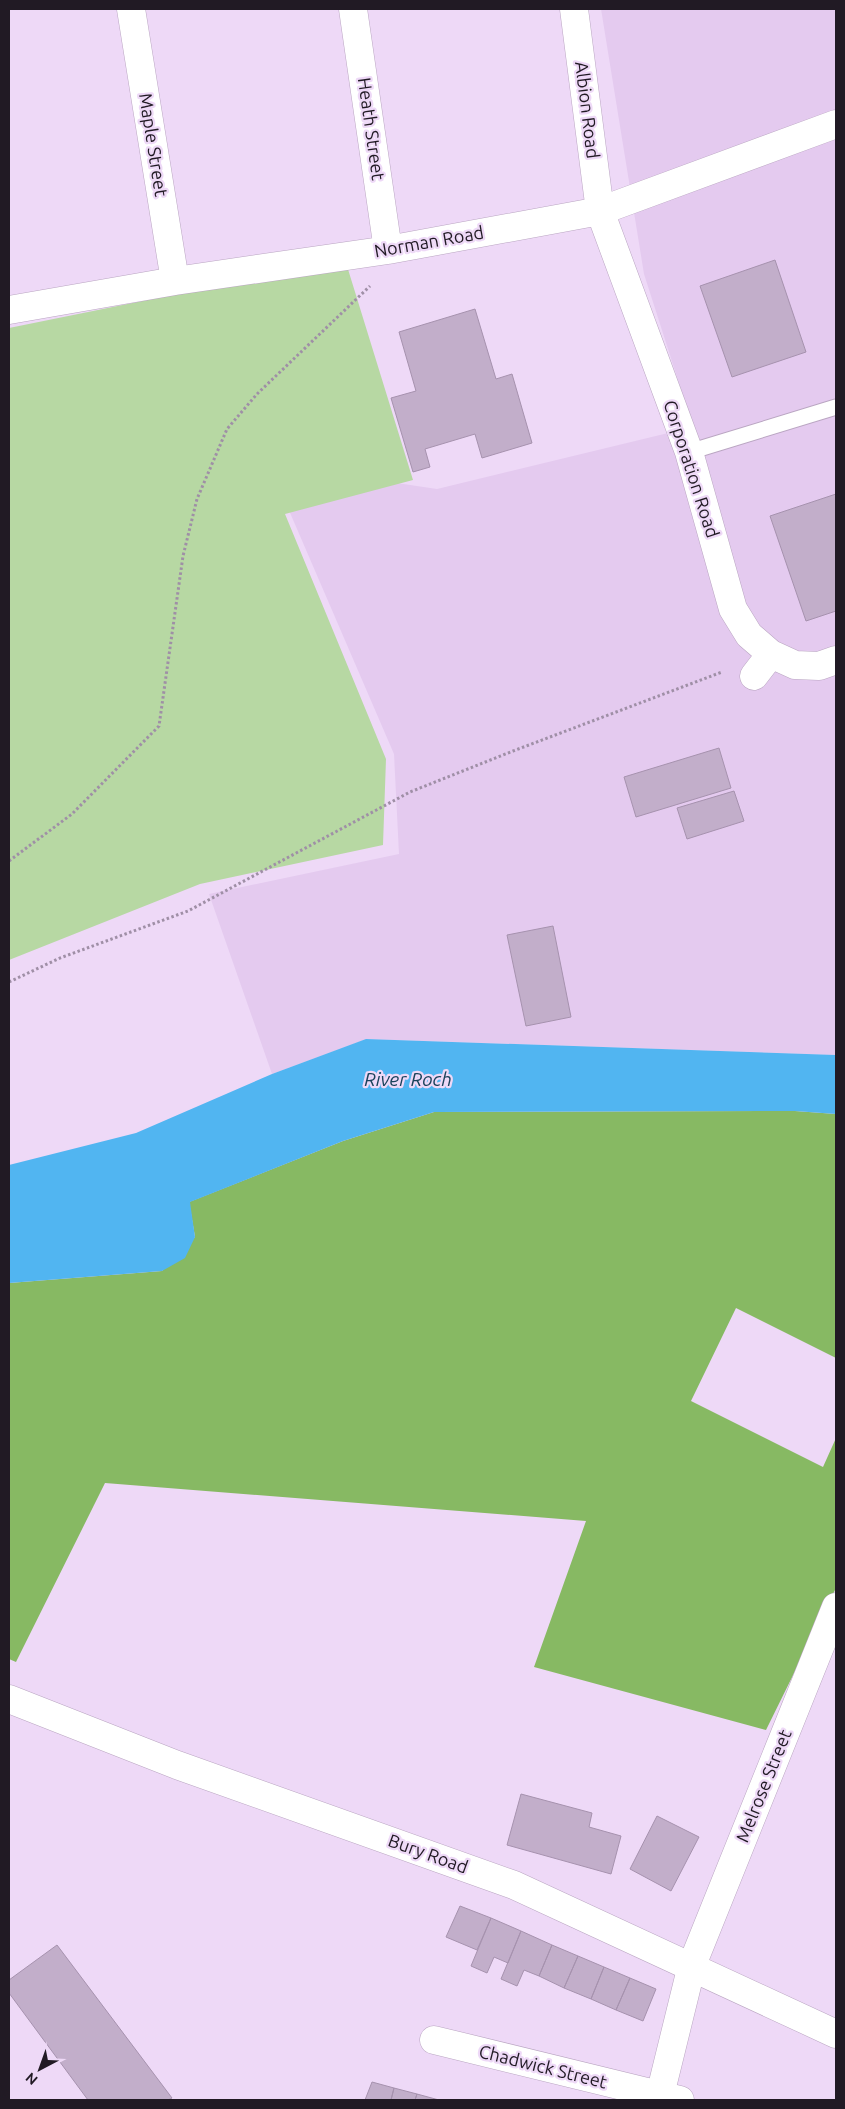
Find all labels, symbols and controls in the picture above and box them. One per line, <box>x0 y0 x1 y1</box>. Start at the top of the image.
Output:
street label: Albion Road <box>572 60 604 160</box>
street label: Heath Street <box>355 76 389 181</box>
street label: Maple Street <box>136 92 172 198</box>
street label: Norman Road <box>372 222 485 260</box>
street label: Corporation Road <box>660 397 724 540</box>
water label: River Roch <box>364 1068 452 1090</box>
street label: Melrose Street <box>731 1726 795 1845</box>
street label: Bury Road <box>386 1829 471 1877</box>
street label: Chadwick Street <box>477 2040 609 2092</box>
north arrow <box>15 2044 65 2094</box>
text: N <box>22 2069 41 2088</box>

